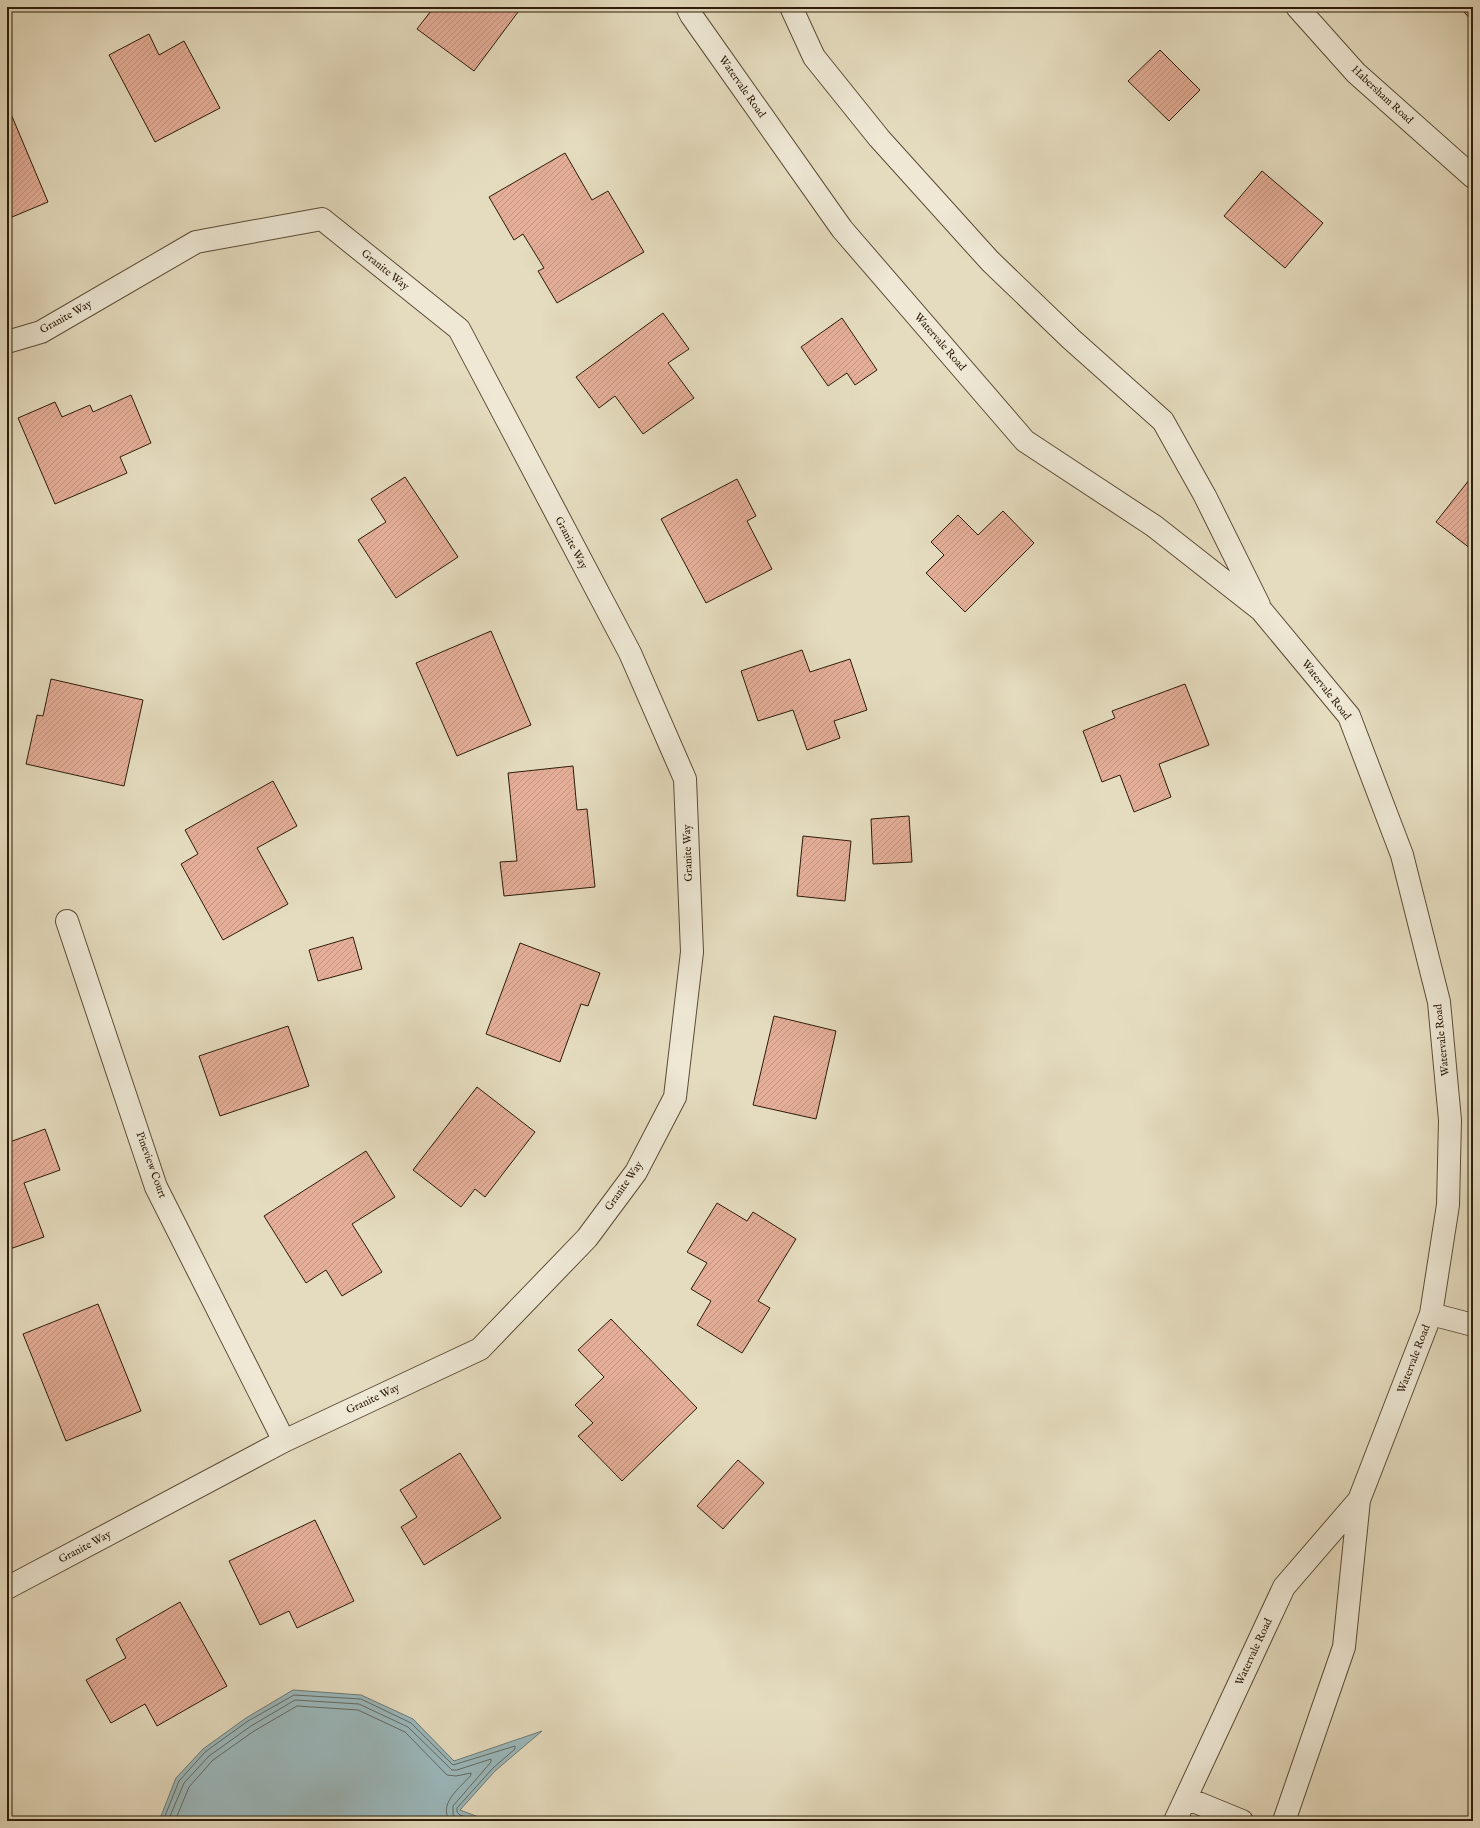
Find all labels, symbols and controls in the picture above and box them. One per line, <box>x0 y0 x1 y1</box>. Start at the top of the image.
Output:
street label: Watervale Road <box>716 53 769 121</box>
street label: Habersham Road <box>1348 63 1416 127</box>
street label: Granite Way <box>358 246 412 294</box>
street label: Granite Way <box>38 297 95 337</box>
street label: Watervale Road <box>911 310 969 374</box>
street label: Granite Way <box>551 514 591 572</box>
street label: Watervale Road <box>1298 657 1354 723</box>
street label: Granite Way <box>680 823 696 882</box>
street label: Watervale Road <box>1431 1003 1453 1077</box>
street label: Pineview Court <box>132 1130 170 1200</box>
street label: Granite Way <box>602 1158 647 1214</box>
street label: Watervale Road <box>1395 1323 1434 1395</box>
street label: Granite Way <box>344 1380 402 1417</box>
street label: Granite Way <box>56 1527 114 1567</box>
street label: Watervale Road <box>1232 1616 1276 1688</box>

